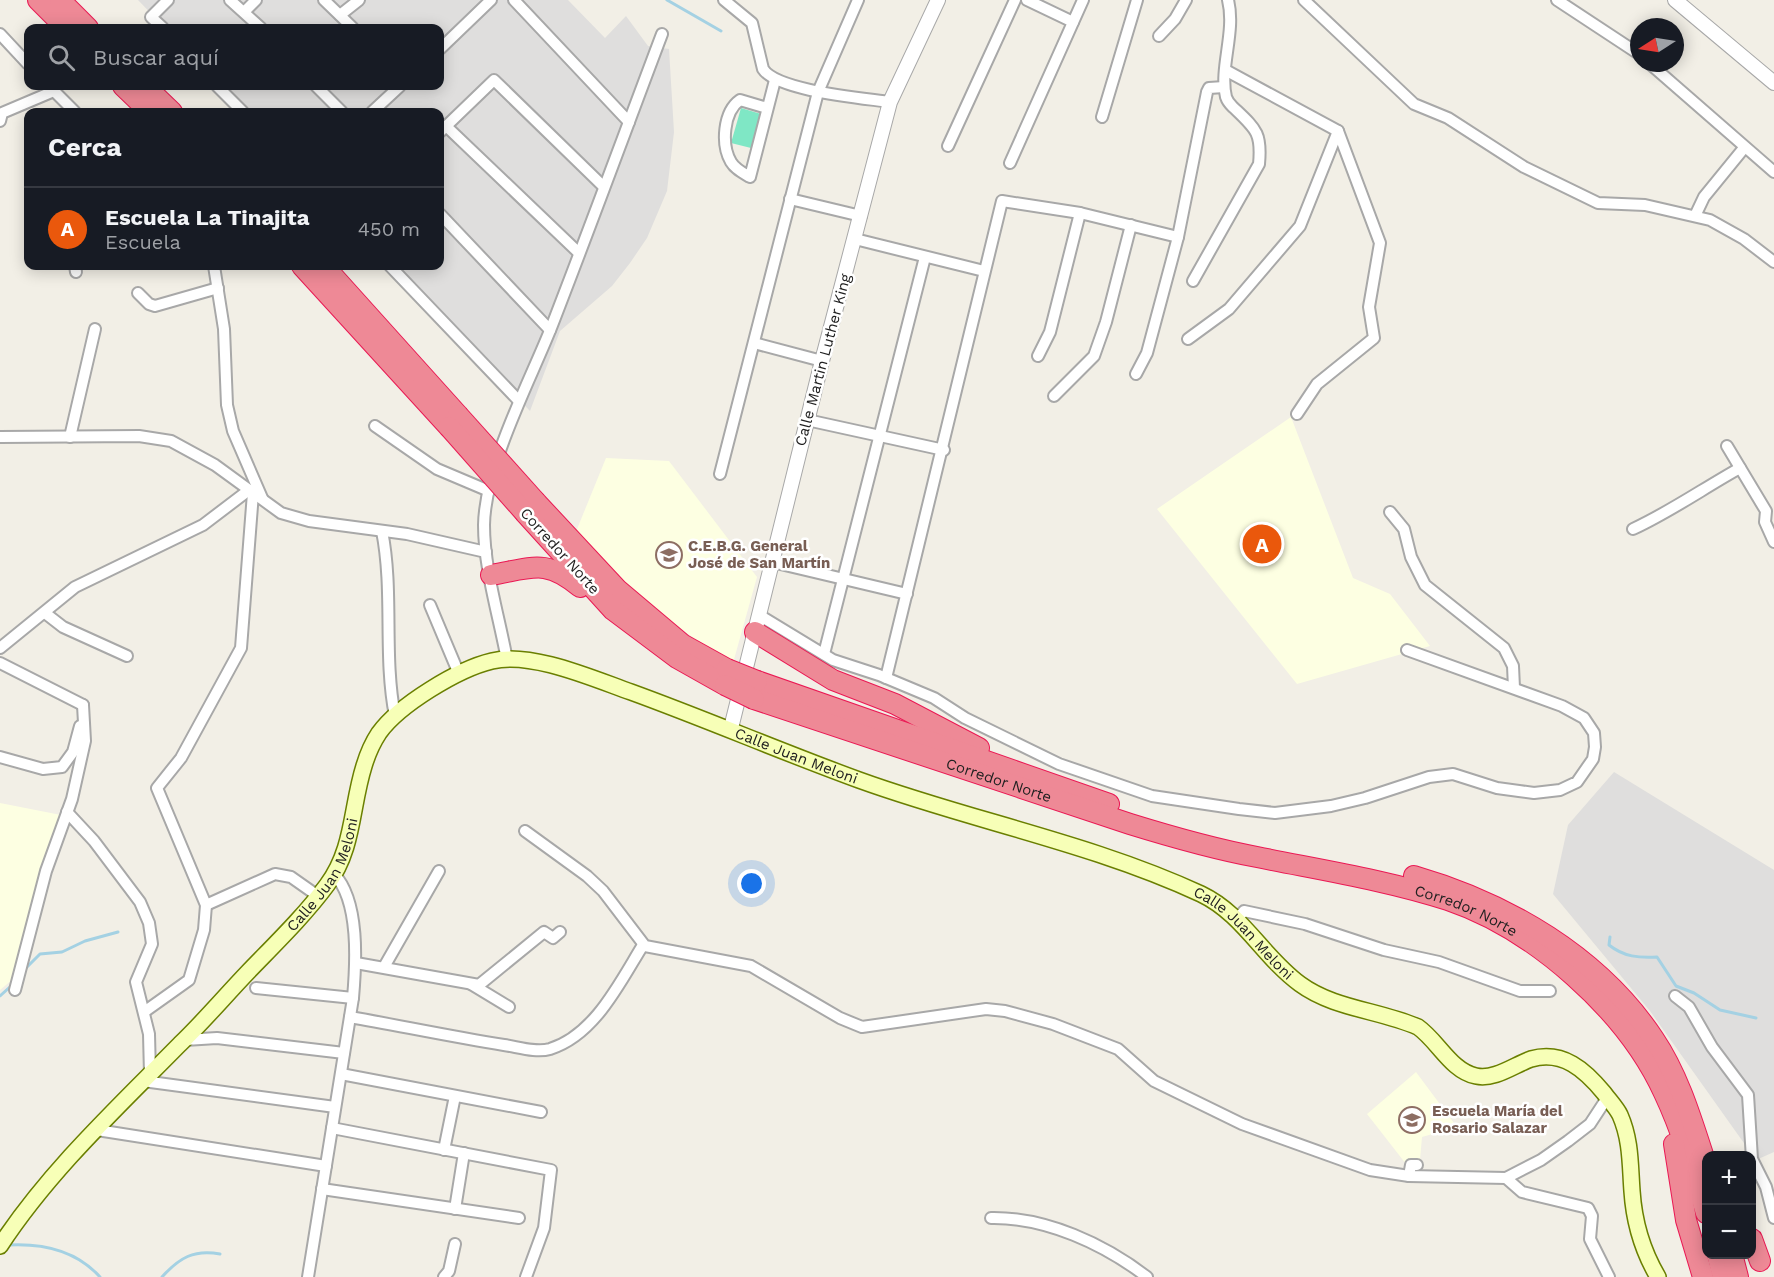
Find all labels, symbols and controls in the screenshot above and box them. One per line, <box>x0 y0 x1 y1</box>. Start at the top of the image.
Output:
north arrow <box>1630 18 1684 72</box>
search box <box>24 24 444 90</box>
icon: search <box>45 41 78 74</box>
text: Buscar aquí <box>93 45 219 70</box>
text: Cerca <box>48 132 122 162</box>
text: Escuela La Tinajita <box>105 205 309 230</box>
text: A <box>61 217 74 241</box>
text: 450 m <box>358 217 420 241</box>
text: Escuela <box>105 230 181 254</box>
street label: Calle Martin Luther King <box>791 272 855 448</box>
street label: Corredor Norte <box>517 504 603 598</box>
pin: A <box>1242 522 1282 566</box>
place label: C.E.B.G. General José de San Martín <box>688 537 830 572</box>
school or university icon: C.E.B.G. General José de San Martín <box>654 540 684 570</box>
street label: Calle Juan Meloni <box>732 724 860 788</box>
street label: Corredor Norte <box>944 755 1054 806</box>
street label: Calle Juan Meloni <box>283 816 361 935</box>
your location <box>737 869 766 898</box>
street label: Corredor Norte <box>1413 882 1521 940</box>
street label: Calle Juan Meloni <box>1191 883 1297 984</box>
place label: Escuela María del Rosario Salazar <box>1432 1102 1563 1137</box>
school or university icon: Escuela María del Rosario Salazar <box>1397 1105 1427 1135</box>
map controls <box>1702 1151 1756 1259</box>
button: + <box>1702 1151 1756 1205</box>
button: − <box>1702 1205 1756 1259</box>

